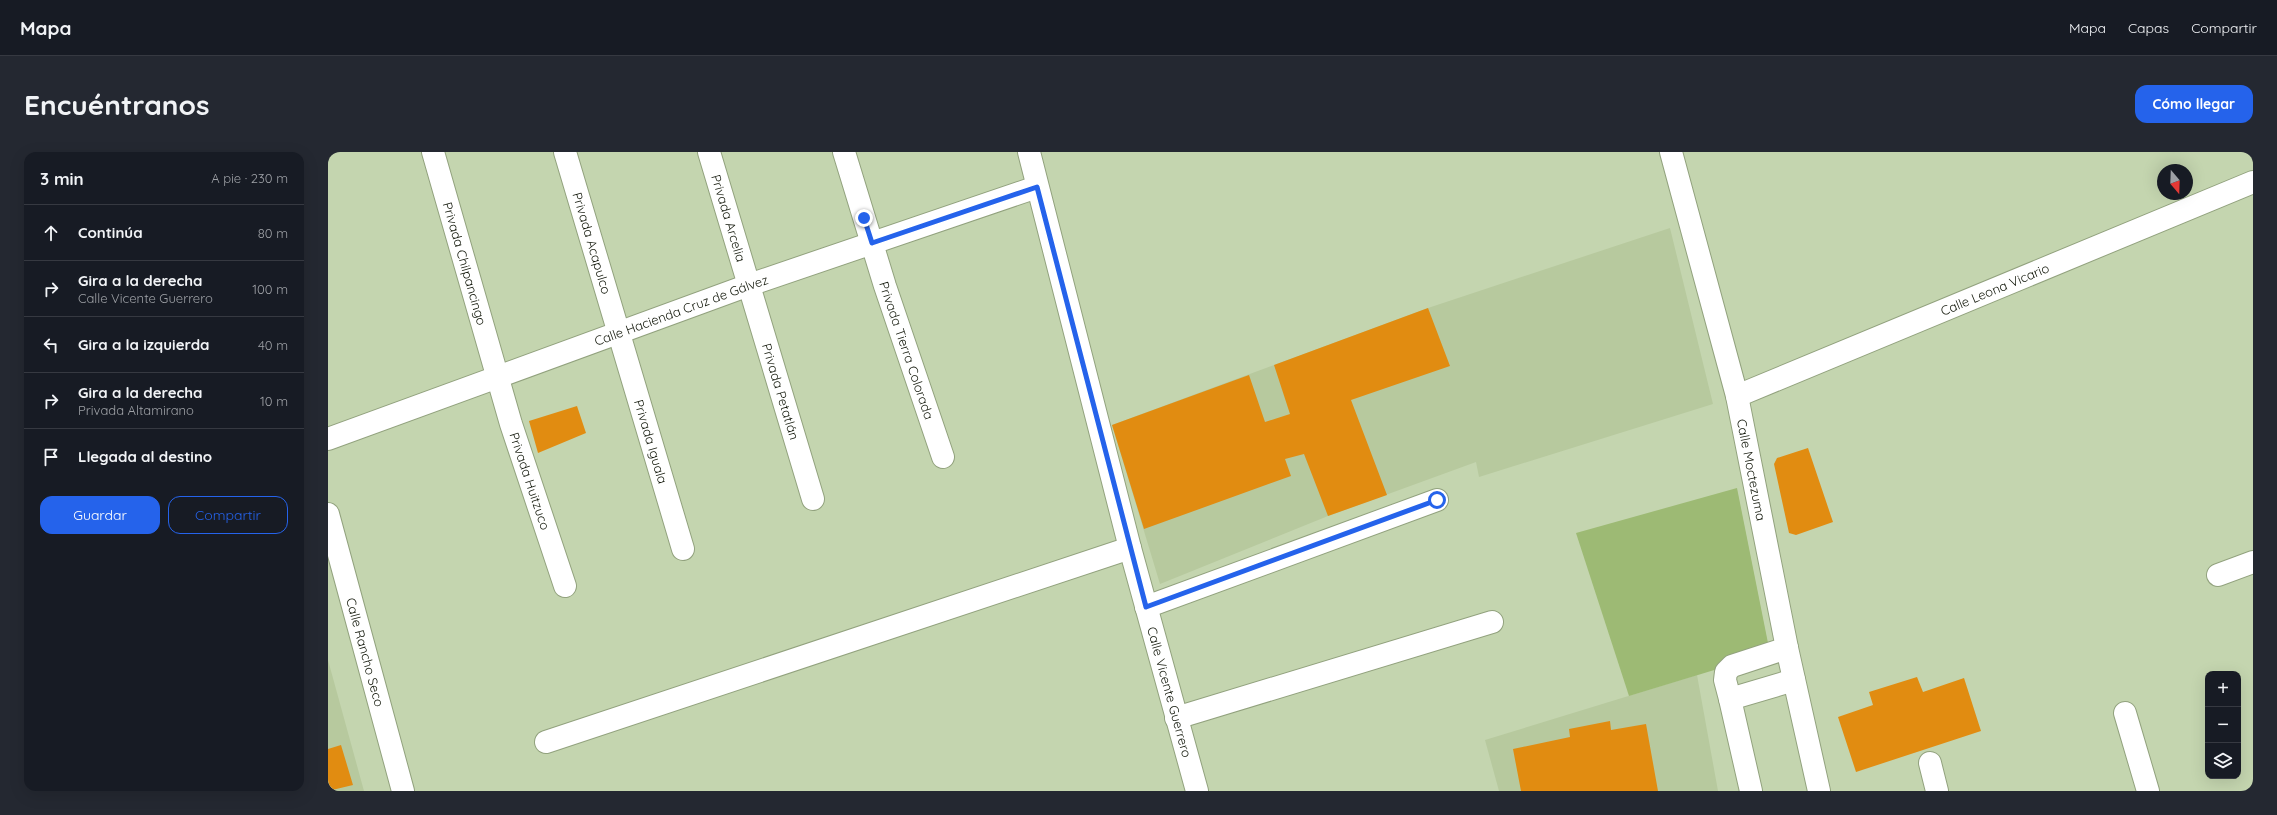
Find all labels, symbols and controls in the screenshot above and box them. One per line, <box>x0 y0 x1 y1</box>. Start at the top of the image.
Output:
text: Mapa <box>20 16 71 40</box>
text: Mapa <box>2069 19 2106 37</box>
text: Capas <box>2128 19 2169 37</box>
text: Compartir <box>2191 19 2257 37</box>
button: Cómo llegar <box>2135 85 2253 123</box>
text: Encuéntranos <box>24 87 209 122</box>
north arrow <box>2157 164 2193 200</box>
text: 3 min <box>40 168 84 189</box>
text: A pie · 230 m <box>211 170 288 186</box>
street label: Privada Arcelia <box>708 172 749 264</box>
street label: Privada Acapulco <box>569 190 615 296</box>
street label: Privada Chilpancingo <box>440 200 490 327</box>
route end <box>855 209 873 227</box>
icon: ahead <box>40 222 62 244</box>
text: Continúa <box>78 223 143 242</box>
text: 80 m <box>258 225 288 241</box>
street label: Calle Leona Vicario <box>1938 259 2052 319</box>
text: Gira a la derecha <box>78 271 203 290</box>
street label: Calle Hacienda Cruz de Gálvez <box>592 271 770 349</box>
icon: right <box>40 278 62 300</box>
street label: Privada Tierra Colorada <box>876 279 938 421</box>
text: 100 m <box>252 281 288 297</box>
text: Calle Vicente Guerrero <box>78 290 213 306</box>
icon: left <box>40 334 62 356</box>
text: Gira a la izquierda <box>78 335 210 354</box>
text: 40 m <box>258 337 288 353</box>
street label: Privada Petatlán <box>759 341 803 442</box>
text: Gira a la derecha <box>78 383 203 402</box>
icon: right <box>40 390 62 412</box>
text: 10 m <box>260 393 288 409</box>
street label: Privada Iguala <box>631 397 671 486</box>
text: Privada Altamirano <box>78 402 194 418</box>
street label: Calle Moctezuma <box>1734 417 1770 522</box>
street label: Privada Huitzuco <box>506 430 554 532</box>
icon: arrive <box>40 446 62 468</box>
text: Llegada al destino <box>78 447 212 466</box>
route start <box>1428 491 1446 509</box>
button: Guardar <box>40 496 160 534</box>
button: Compartir <box>168 496 288 534</box>
street label: Calle Rancho Seco <box>343 596 388 708</box>
street label: Calle Vicente Guerrero <box>1144 625 1195 759</box>
map controls <box>2205 671 2241 779</box>
button: + <box>2205 671 2241 707</box>
button: − <box>2205 707 2241 743</box>
button: layers <box>2205 743 2241 779</box>

